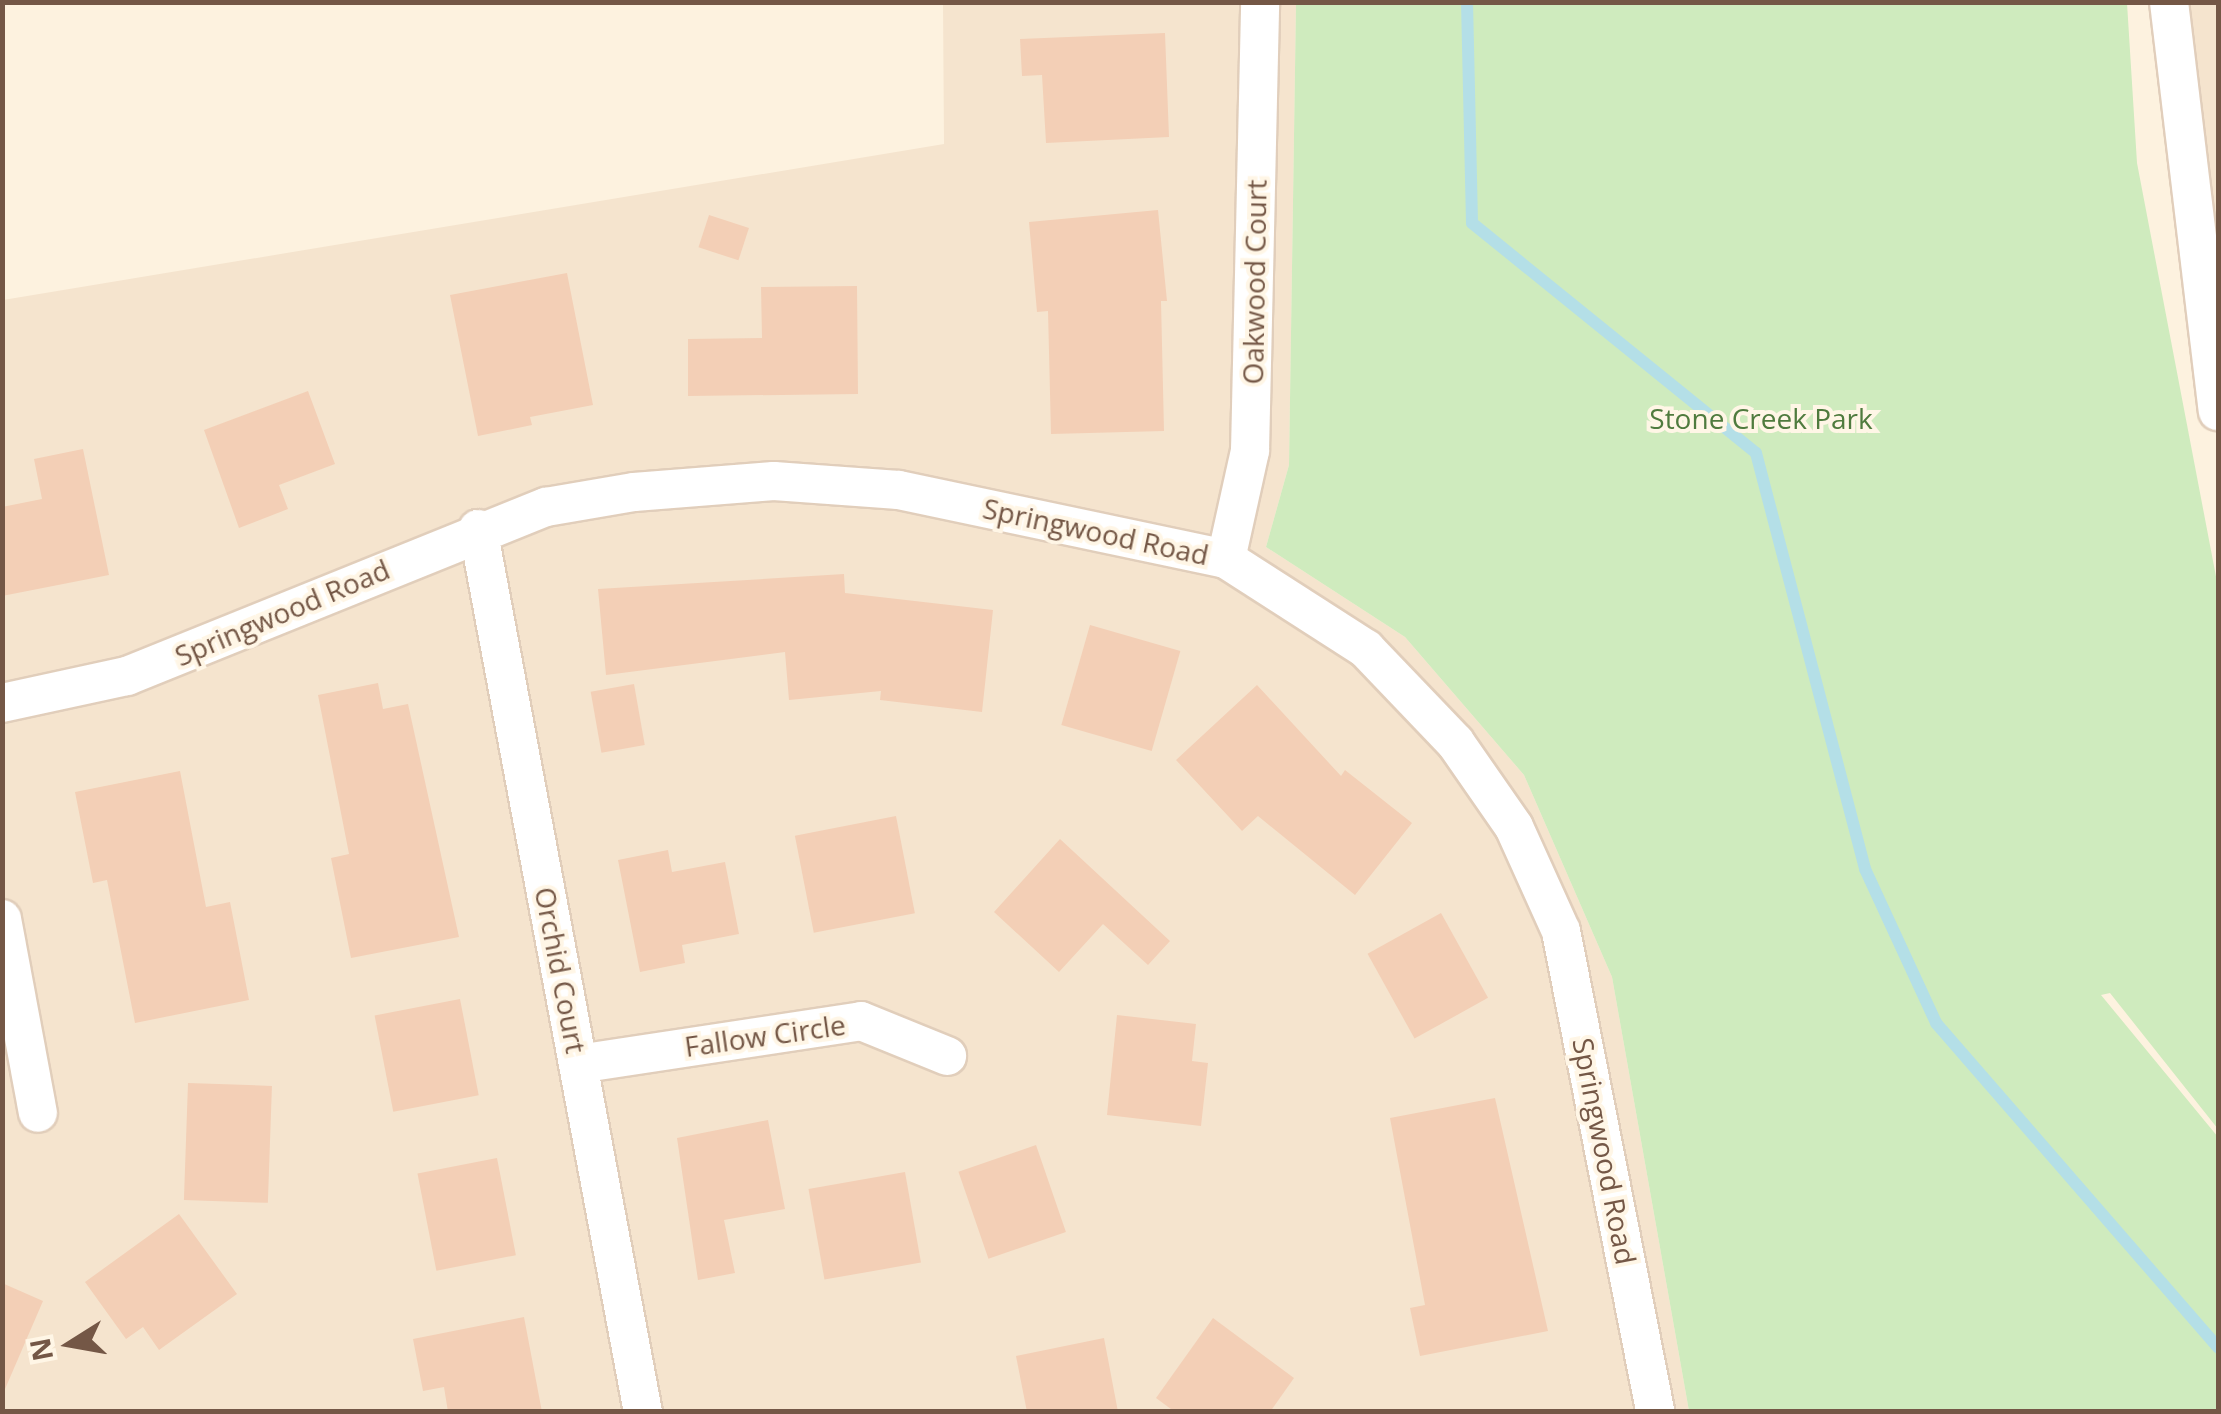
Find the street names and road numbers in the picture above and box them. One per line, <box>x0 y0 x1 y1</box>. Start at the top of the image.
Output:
street label: Oakwood Court <box>1235 179 1273 385</box>
street label: Springwood Road <box>980 491 1212 571</box>
street label: Springwood Road <box>170 552 394 672</box>
street label: Orchid Court <box>528 884 594 1056</box>
street label: Fallow Circle <box>682 1007 848 1063</box>
street label: Springwood Road <box>1567 1035 1643 1267</box>

